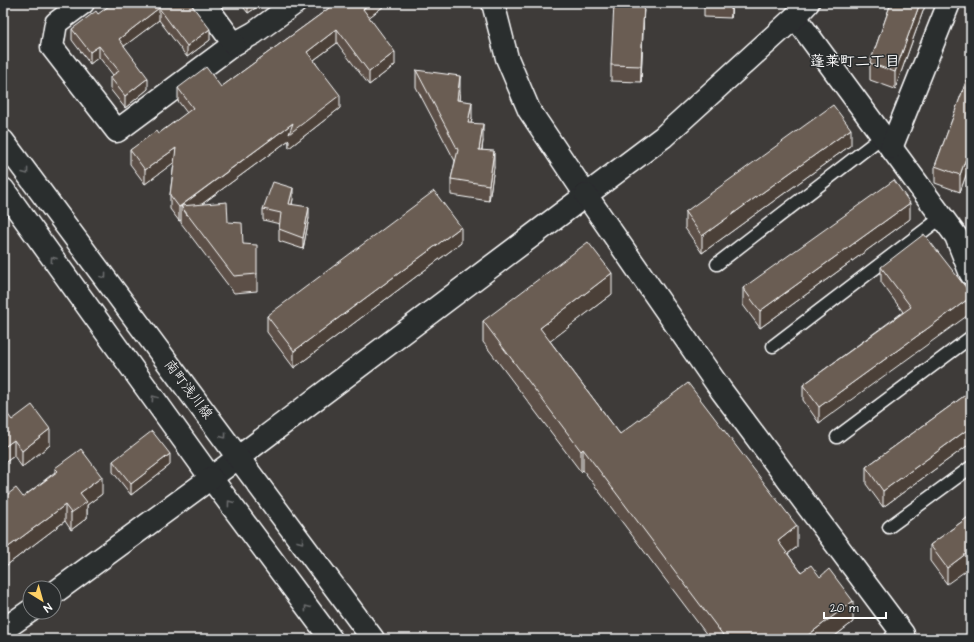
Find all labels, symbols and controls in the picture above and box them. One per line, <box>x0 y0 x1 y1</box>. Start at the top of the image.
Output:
district label: 蓬莱町二丁目 <box>810 51 900 72</box>
one-way arrow <box>22 167 29 174</box>
one-way arrow <box>51 256 58 263</box>
one-way arrow <box>99 271 106 278</box>
street label: 南町浅川線 <box>159 356 217 424</box>
one-way arrow <box>151 395 159 402</box>
one-way arrow <box>219 432 227 439</box>
one-way arrow <box>228 501 235 508</box>
one-way arrow <box>296 536 303 543</box>
north arrow <box>22 580 62 620</box>
scale bar <box>824 594 886 620</box>
text: N <box>40 600 55 616</box>
text: 20 m <box>830 600 859 617</box>
one-way arrow <box>305 605 312 612</box>

